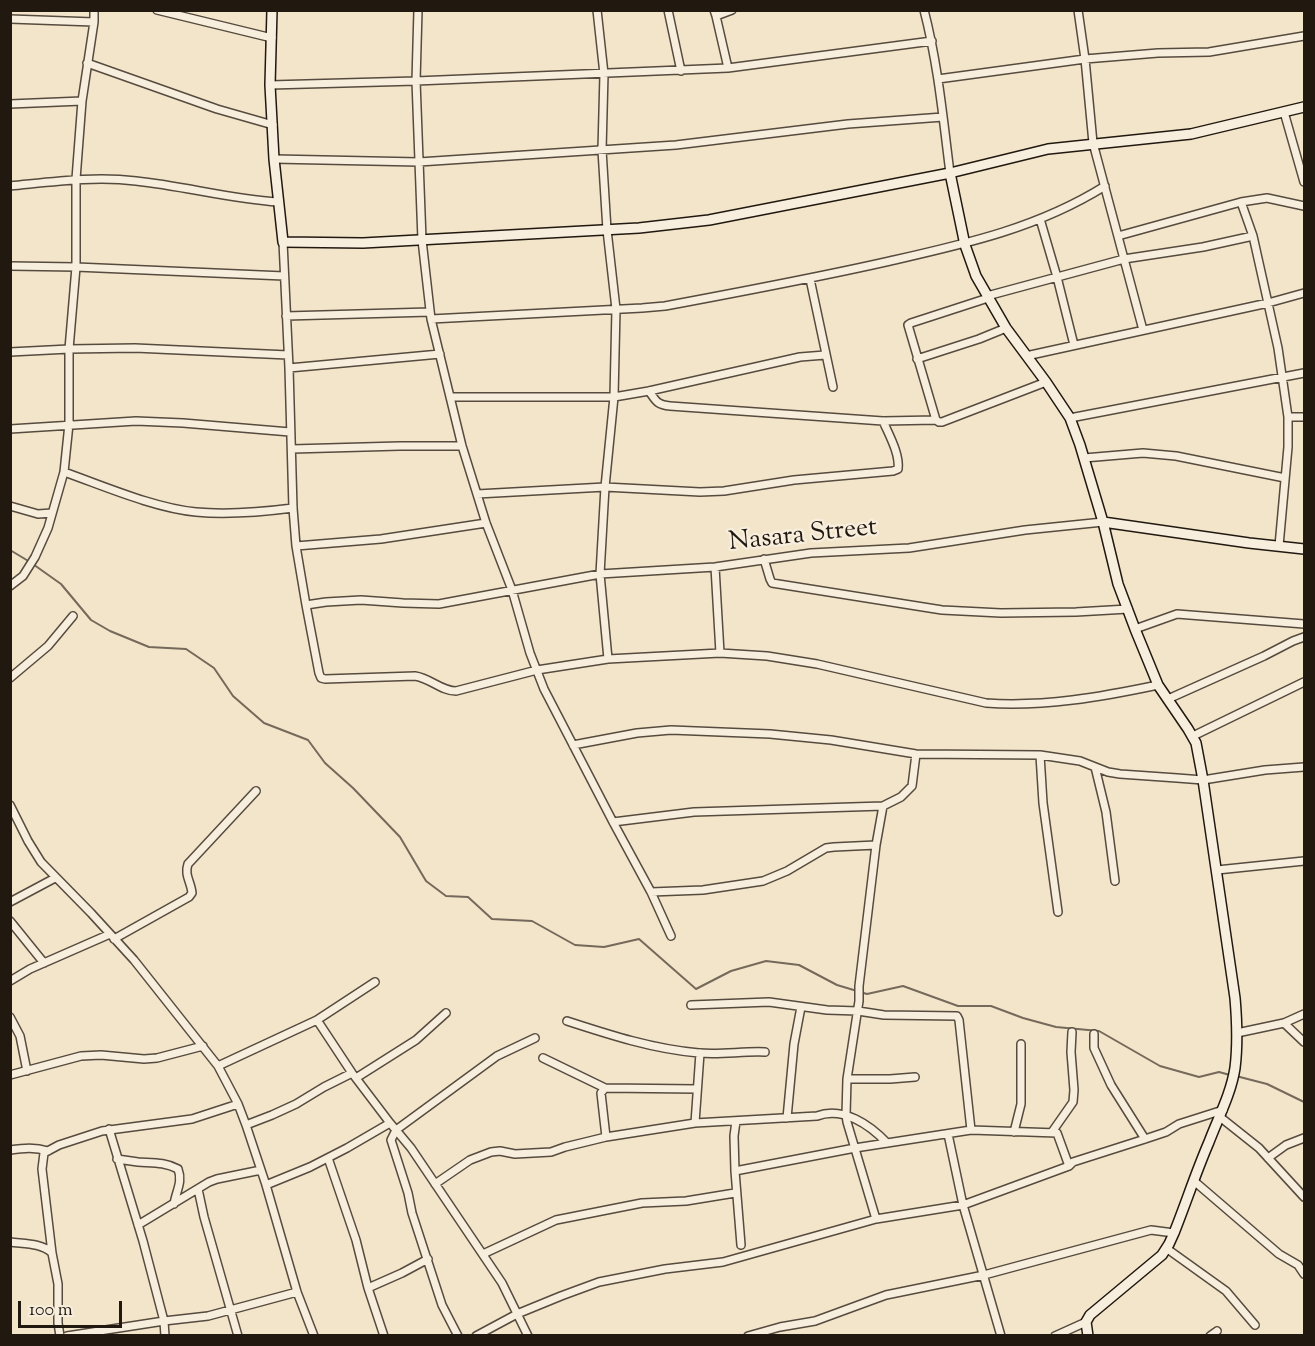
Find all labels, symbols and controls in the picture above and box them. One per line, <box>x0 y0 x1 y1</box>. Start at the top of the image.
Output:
street label: Nasara Street <box>727 514 879 560</box>
scale bar <box>21 1289 124 1327</box>
text: 100 m <box>29 1298 73 1324</box>

